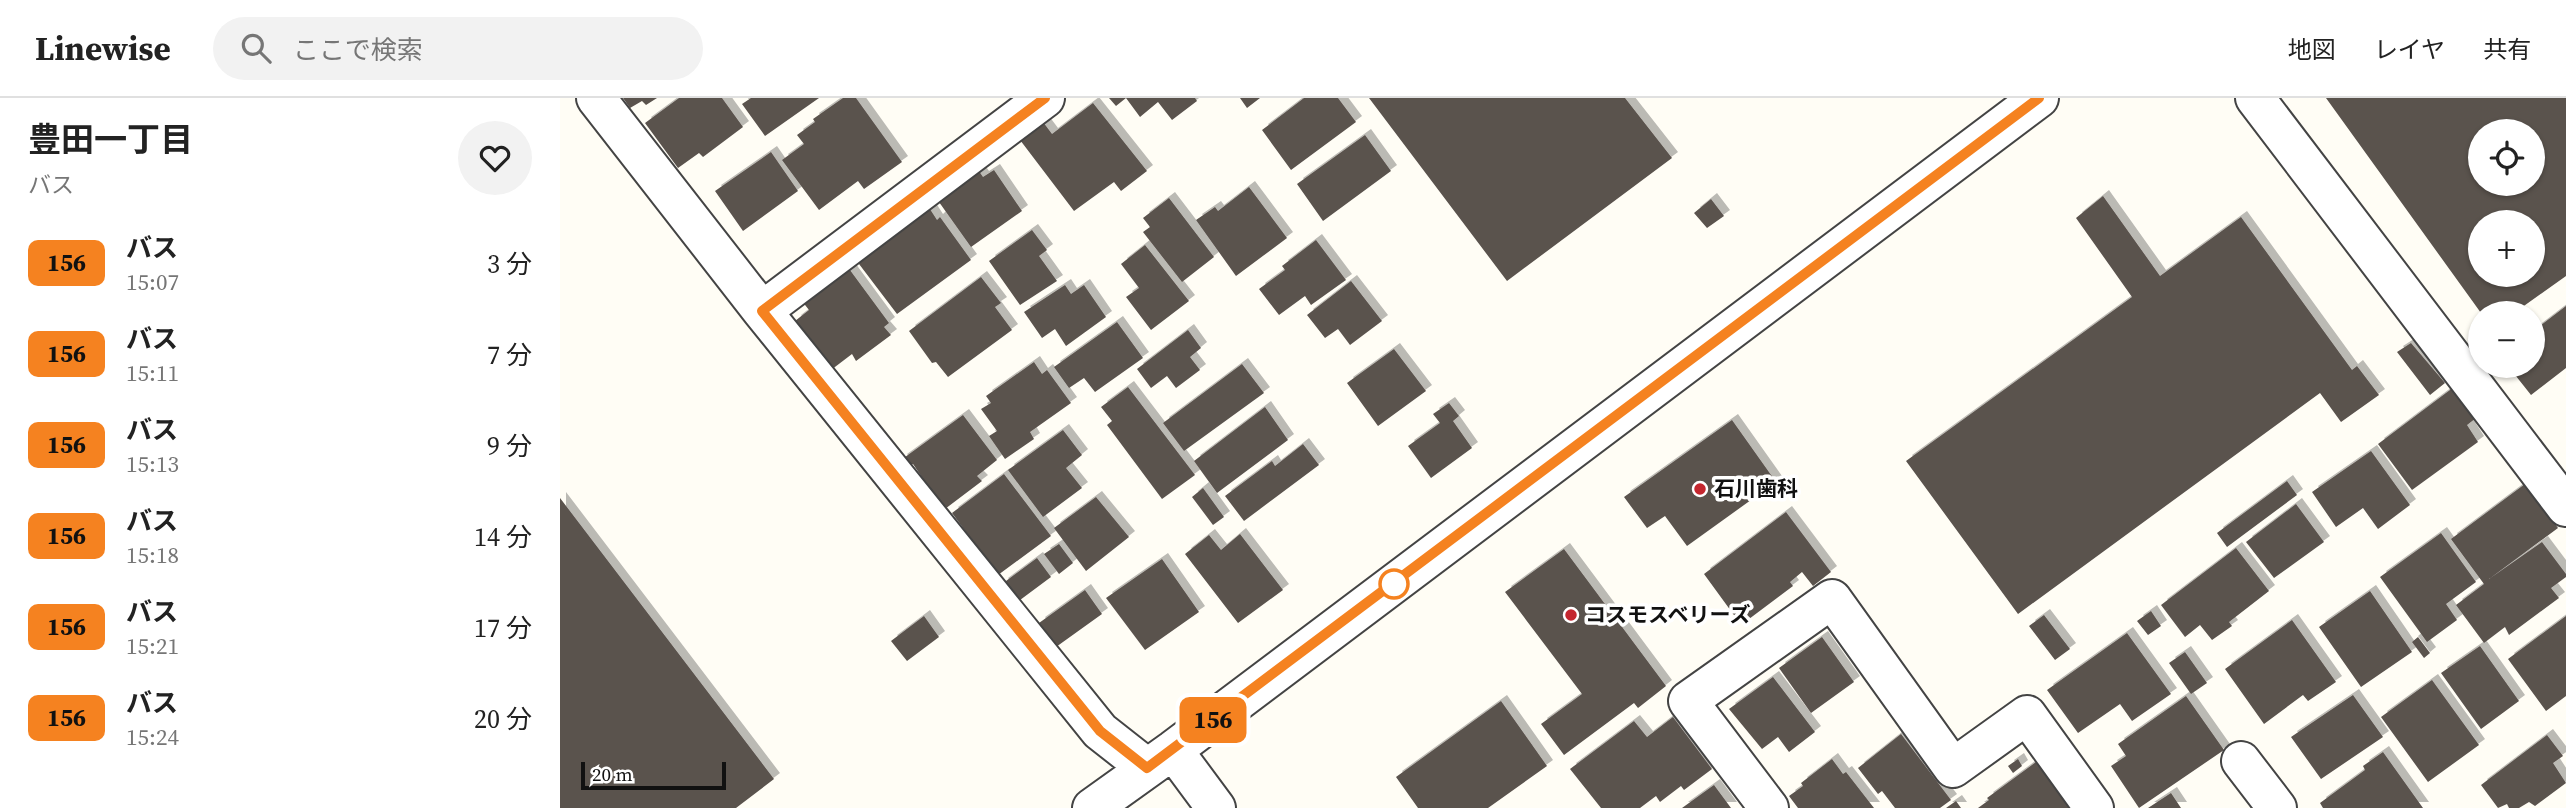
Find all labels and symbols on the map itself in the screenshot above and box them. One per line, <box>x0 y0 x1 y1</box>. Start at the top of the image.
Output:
place label: 石川歯科 <box>1714 474 1798 503</box>
marker: 石川歯科 <box>1692 481 1708 497</box>
unlabelled marker <box>1379 569 1409 599</box>
place label: コスモスベリーズ <box>1585 600 1750 629</box>
marker: コスモスベリーズ <box>1563 607 1579 623</box>
line badge: 156 <box>1173 697 1253 743</box>
scale bar <box>581 759 726 791</box>

